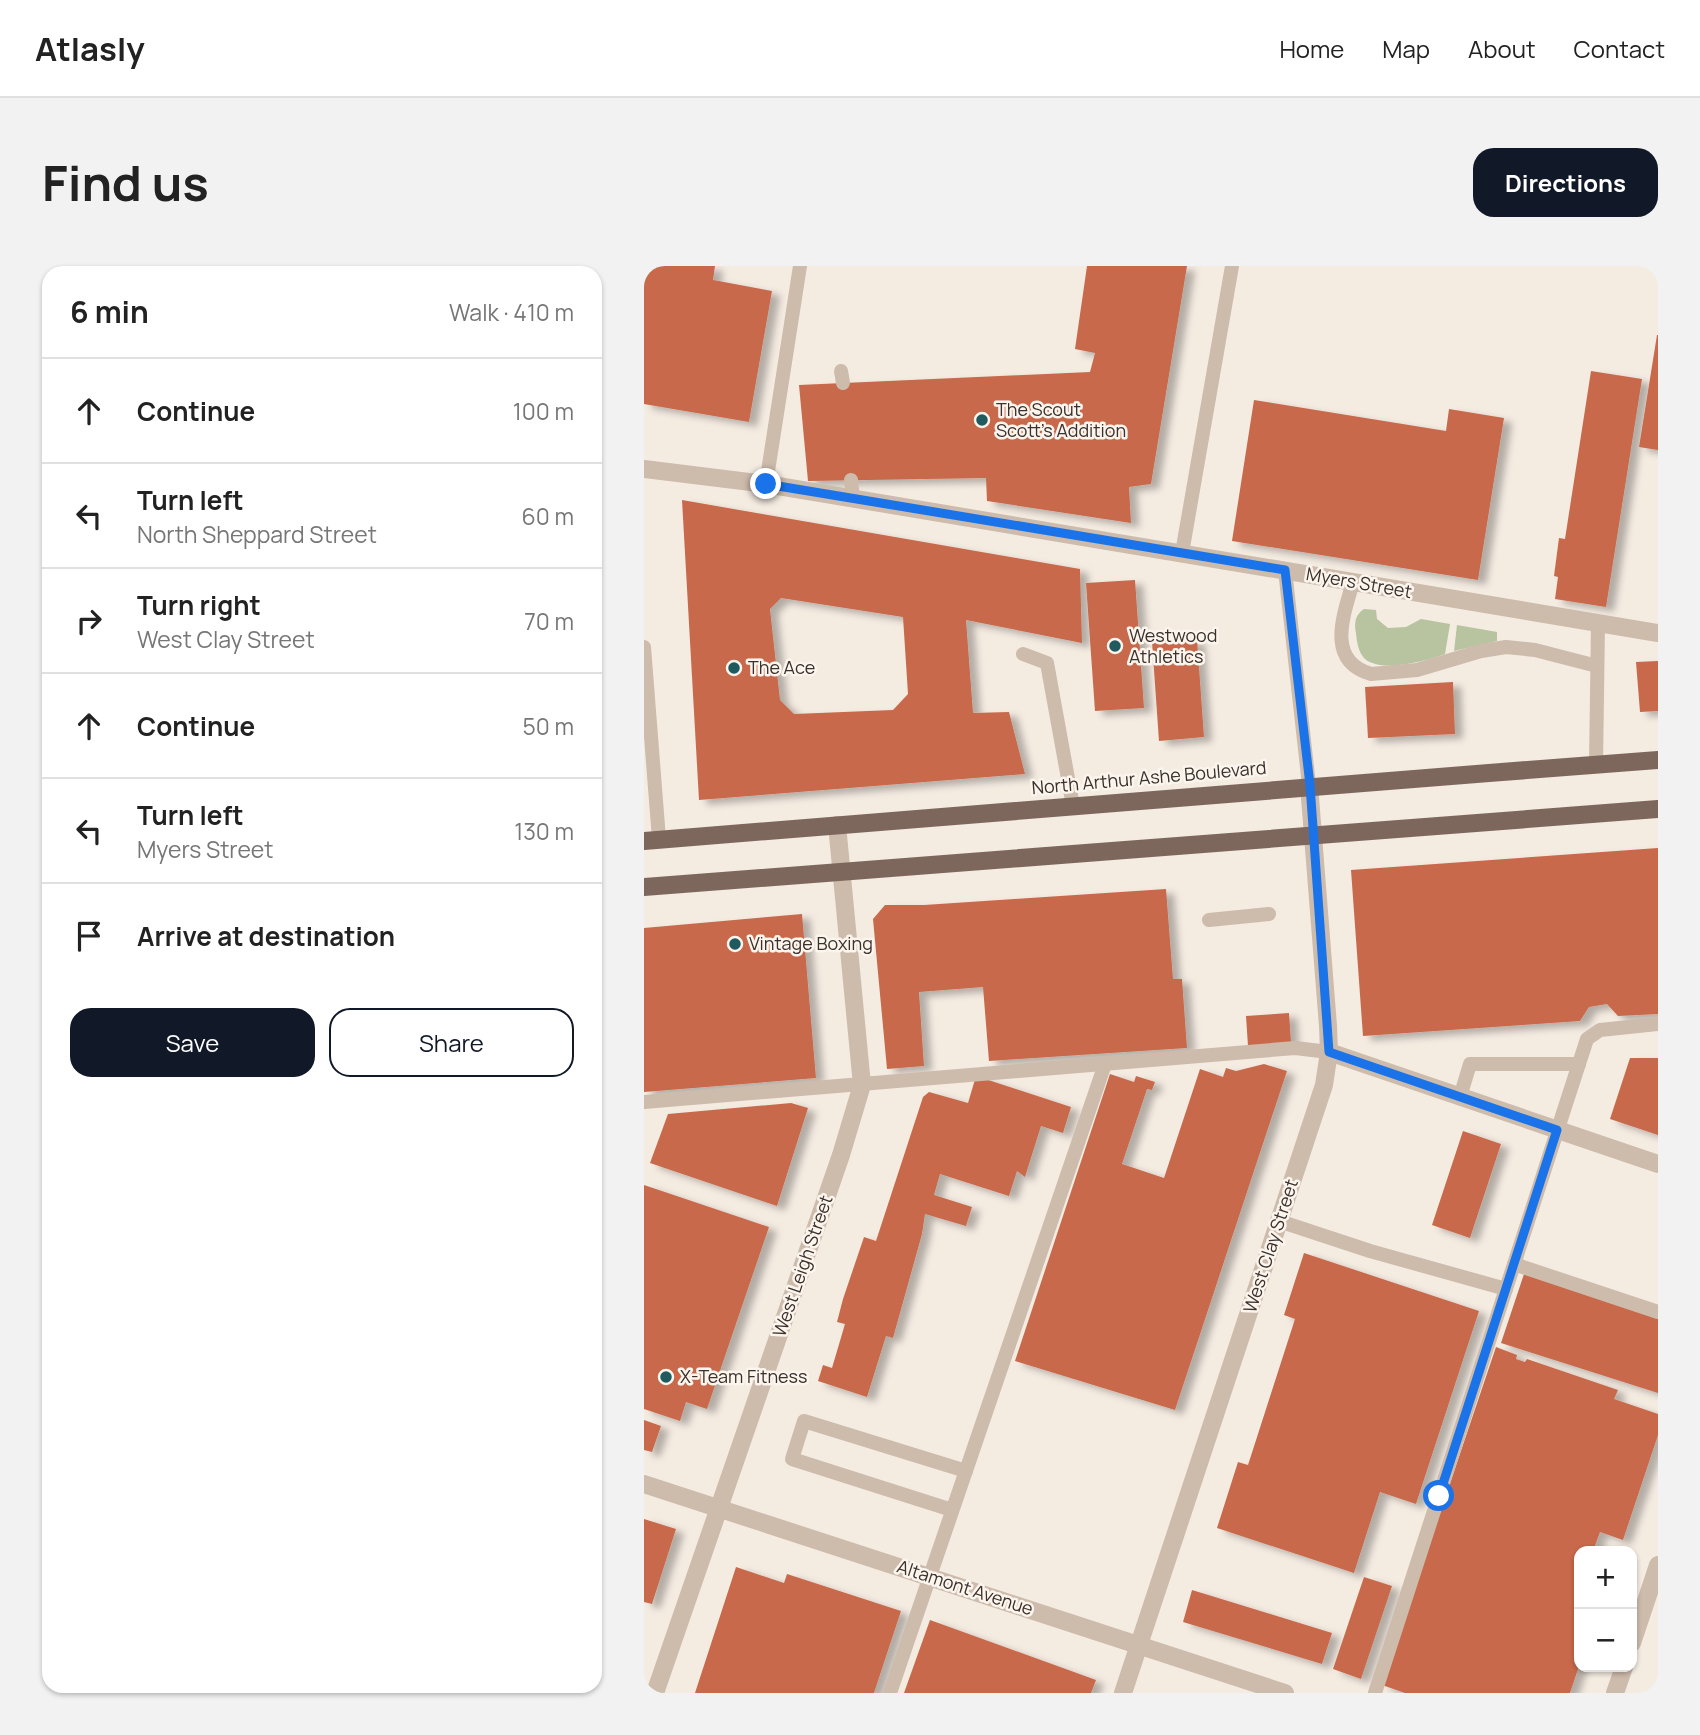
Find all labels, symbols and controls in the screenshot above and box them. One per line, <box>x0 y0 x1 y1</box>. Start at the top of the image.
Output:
text: Atlasly <box>35 26 145 71</box>
text: Home <box>1279 32 1344 65</box>
text: Map <box>1382 32 1430 65</box>
text: About <box>1468 32 1536 65</box>
text: Contact <box>1574 32 1665 65</box>
button: Directions <box>1473 148 1658 217</box>
text: Find us <box>42 149 209 216</box>
text: 6 min <box>70 291 149 332</box>
text: Walk · 410 m <box>449 296 574 328</box>
icon: ahead <box>70 392 108 430</box>
text: Continue <box>137 393 255 429</box>
text: 100 m <box>513 395 574 427</box>
place label: The Scout Scott's Addition <box>996 397 1126 442</box>
marker: The Scout Scott's Addition <box>974 412 990 428</box>
route end <box>750 468 781 499</box>
text: Turn left <box>137 482 244 518</box>
icon: left <box>70 497 108 535</box>
text: 60 m <box>522 500 574 532</box>
text: North Sheppard Street <box>137 518 377 550</box>
street label: Myers Street <box>1304 561 1414 603</box>
text: Turn right <box>137 587 261 623</box>
icon: right <box>70 602 108 640</box>
text: 70 m <box>524 605 574 637</box>
text: West Clay Street <box>137 623 315 655</box>
place label: Westwood Athletics <box>1129 623 1217 668</box>
marker: Westwood Athletics <box>1107 638 1123 654</box>
place label: The Ace <box>748 655 815 679</box>
marker: The Ace <box>726 660 742 676</box>
icon: ahead <box>70 707 108 745</box>
text: Continue <box>137 708 255 744</box>
text: 50 m <box>523 710 574 742</box>
street label: North Arthur Ashe Boulevard <box>1031 755 1267 799</box>
text: Turn left <box>137 797 244 833</box>
icon: left <box>70 812 108 850</box>
text: 130 m <box>514 815 574 847</box>
text: Myers Street <box>137 833 274 865</box>
icon: arrive <box>70 917 108 955</box>
text: Arrive at destination <box>137 918 395 954</box>
place label: Vintage Boxing <box>749 931 873 955</box>
marker: Vintage Boxing <box>727 936 743 952</box>
button: Save <box>70 1008 315 1077</box>
button: Share <box>329 1008 574 1077</box>
street label: West Clay Street <box>1237 1176 1303 1316</box>
street label: West Leigh Street <box>767 1192 838 1340</box>
place label: X-Team Fitness <box>680 1364 808 1388</box>
marker: X-Team Fitness <box>658 1369 674 1385</box>
route start <box>1423 1480 1454 1511</box>
map controls <box>1574 1546 1637 1672</box>
button: + <box>1574 1546 1637 1609</box>
street label: Altamont Avenue <box>894 1554 1036 1620</box>
button: − <box>1574 1609 1637 1672</box>

